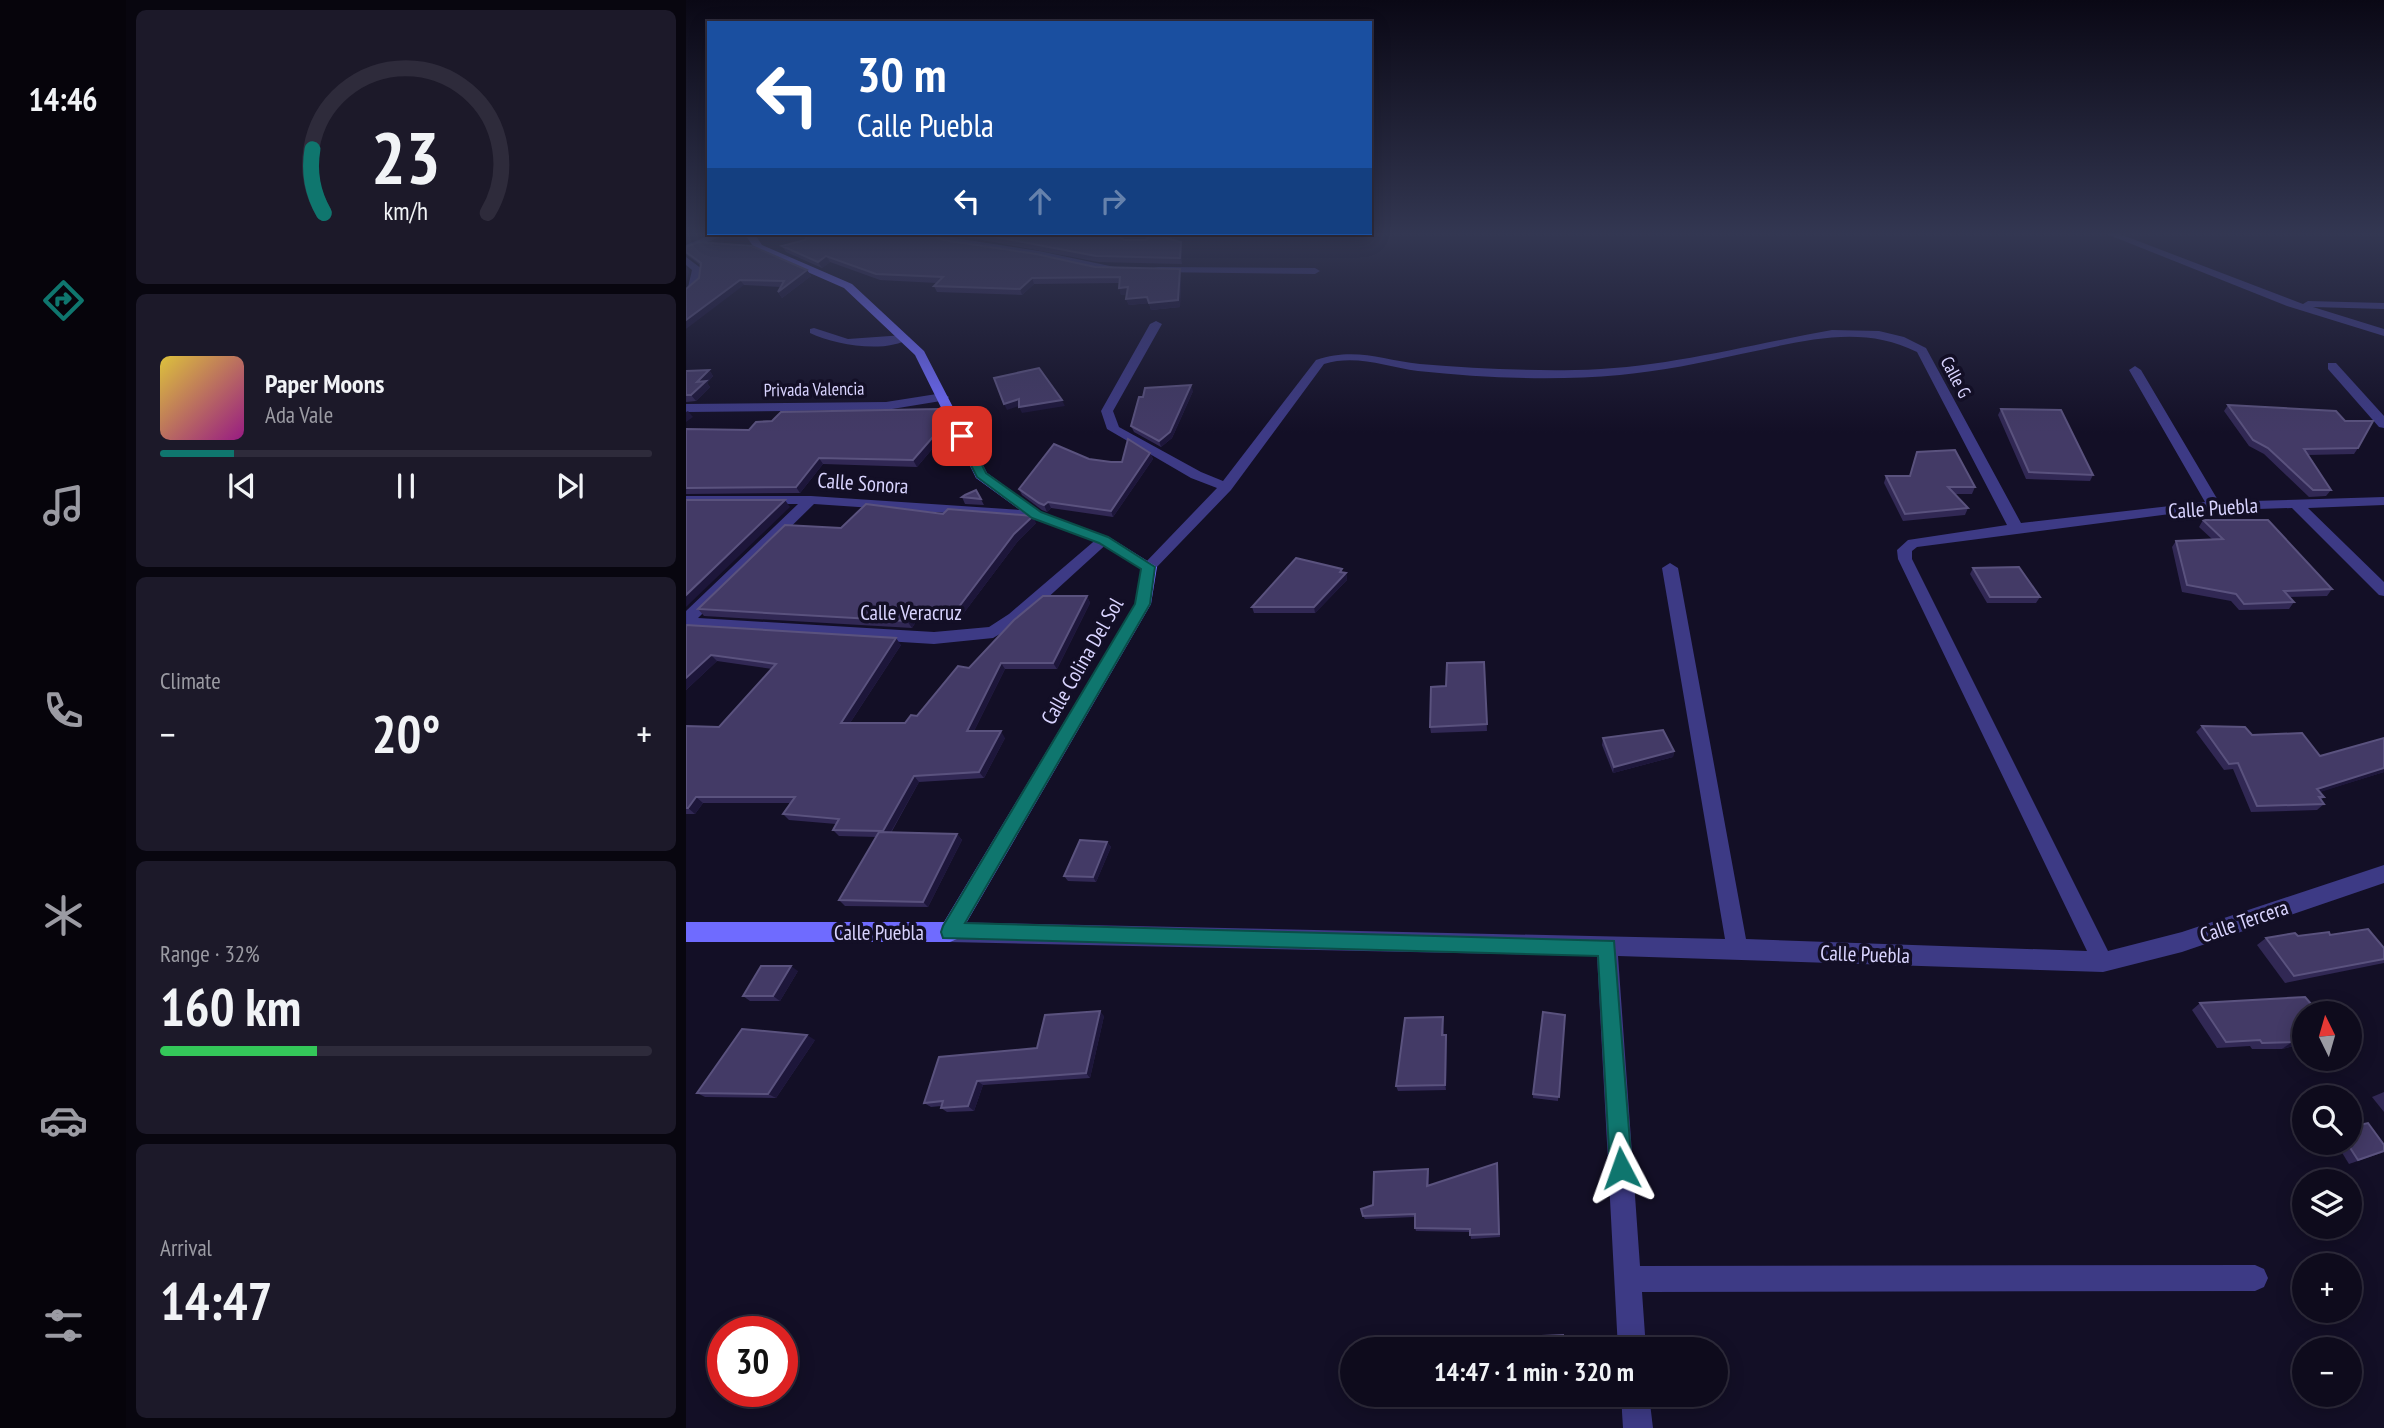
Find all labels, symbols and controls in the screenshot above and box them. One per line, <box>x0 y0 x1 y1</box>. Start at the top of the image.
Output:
text: 30 m <box>857 42 946 106</box>
icon: left <box>742 49 833 140</box>
text: 14:46 <box>28 78 98 120</box>
text: Calle Puebla <box>857 104 994 146</box>
text: 23 <box>371 109 441 203</box>
icon: left <box>948 182 986 220</box>
icon: ahead <box>1021 182 1059 220</box>
icon: right <box>1094 182 1132 220</box>
text: km/h <box>384 195 428 227</box>
icon: directions <box>39 276 88 325</box>
street label: Calle G <box>1936 352 1976 402</box>
text: Paper Moons <box>265 367 384 400</box>
street label: Privada Valencia <box>763 377 865 401</box>
text: Ada Vale <box>265 400 333 429</box>
pin <box>932 406 992 466</box>
icon: arrive <box>943 417 981 455</box>
street label: Calle Sonora <box>817 466 909 500</box>
icon: previous <box>223 467 261 505</box>
icon: pause <box>387 467 425 505</box>
icon: next <box>551 467 589 505</box>
icon: music <box>39 481 88 530</box>
street label: Calle Puebla <box>2167 491 2259 525</box>
street label: Calle Colina Del Sol <box>1035 593 1129 729</box>
street label: Calle Veracruz <box>860 599 962 626</box>
text: Climate <box>160 666 221 695</box>
icon: phone <box>39 686 88 735</box>
text: 20° <box>372 700 440 767</box>
text: − <box>160 709 176 758</box>
text: + <box>636 709 652 758</box>
icon: climate <box>39 891 88 940</box>
street label: Calle Tercera <box>2196 893 2292 949</box>
street label: Calle Puebla <box>834 919 924 946</box>
text: Range · 32% <box>160 939 260 968</box>
street label: Calle Puebla <box>1820 939 1910 969</box>
text: 160 km <box>160 973 301 1040</box>
north arrow <box>2292 1001 2362 1071</box>
map controls <box>2292 1001 2362 1407</box>
button: search <box>2292 1085 2362 1155</box>
icon: car <box>39 1096 88 1145</box>
position arrow <box>1584 1131 1658 1205</box>
button: layers <box>2292 1169 2362 1239</box>
text: Arrival <box>160 1233 212 1262</box>
button: + <box>2292 1253 2362 1323</box>
text: 14:47 <box>160 1267 272 1334</box>
icon: filters <box>39 1301 88 1350</box>
speed limit sign: 30 <box>707 1316 798 1407</box>
button: − <box>2292 1337 2362 1407</box>
text: 14:47 · 1 min · 320 m <box>1434 1355 1634 1388</box>

